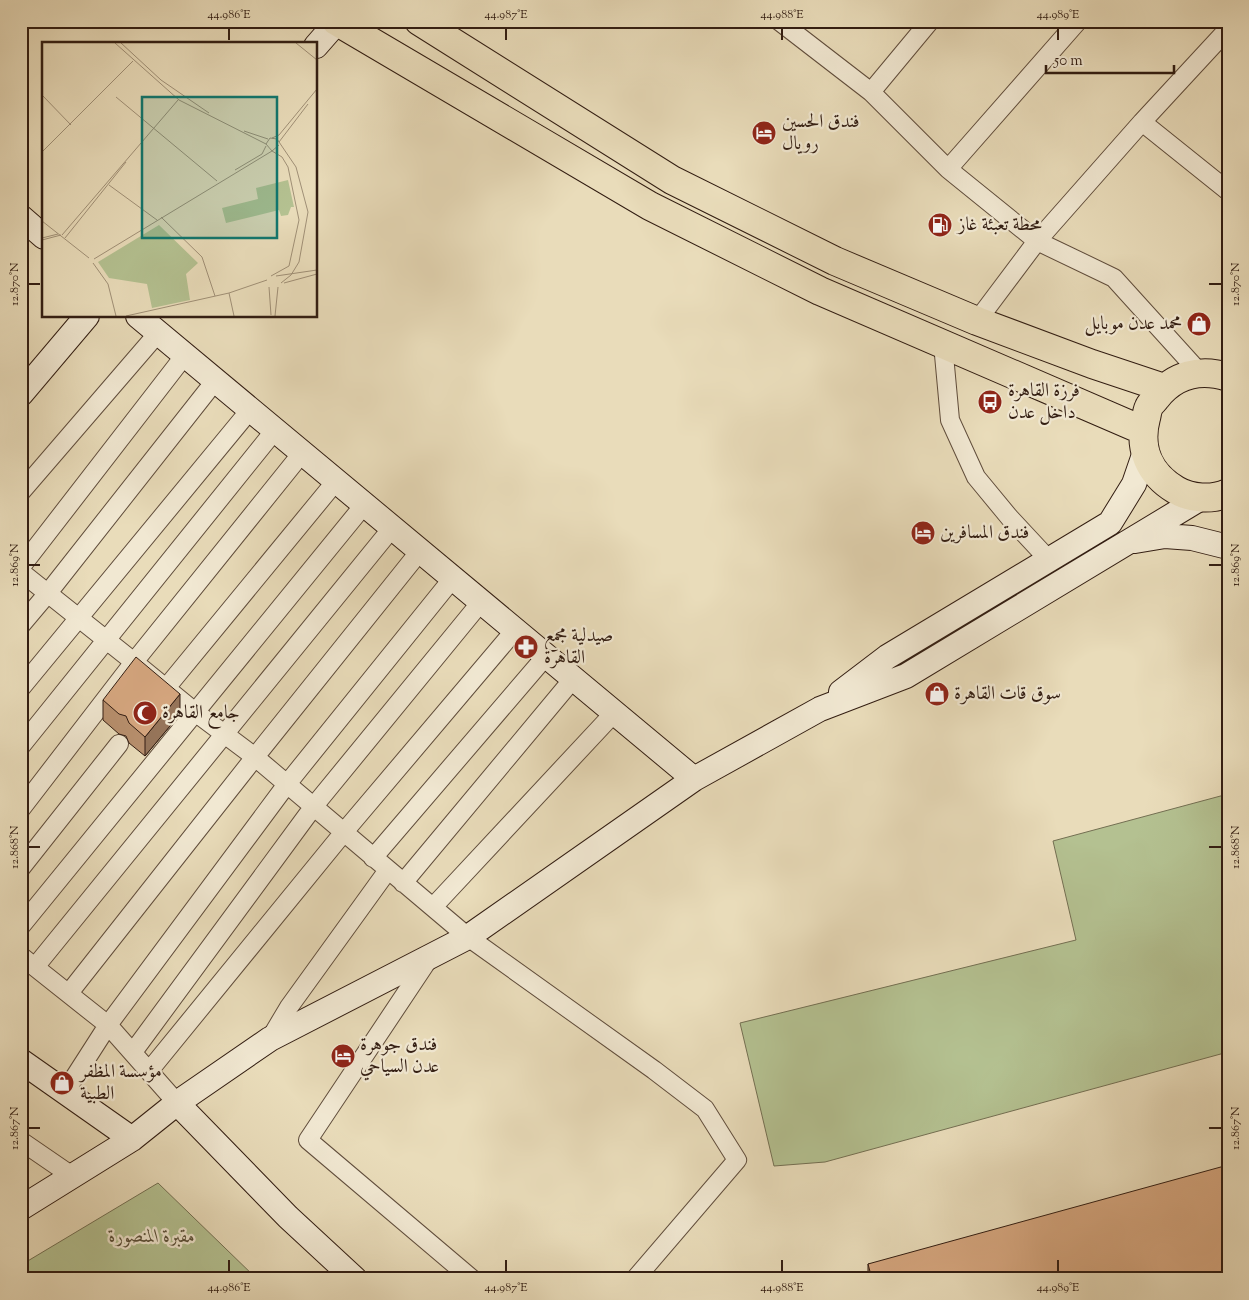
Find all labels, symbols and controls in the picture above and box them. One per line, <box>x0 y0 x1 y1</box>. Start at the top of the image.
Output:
text: 44.986°E <box>207 6 251 24</box>
text: 44.987°E <box>484 6 528 24</box>
text: 44.988°E <box>760 6 804 24</box>
text: 44.989°E <box>1037 6 1080 24</box>
inset map <box>42 42 318 318</box>
scale bar <box>1046 42 1174 74</box>
text: 50 m <box>1053 51 1083 72</box>
place label: فندق الحسين رويال <box>782 109 860 158</box>
hotel icon: فندق الحسين رويال <box>751 120 777 146</box>
fuel station icon: محطة تعبئة غاز <box>927 212 953 238</box>
place label: محطة تعبئة غاز <box>956 212 1042 239</box>
text: 12.870°N <box>6 262 24 306</box>
text: 12.870°N <box>1227 262 1245 306</box>
place label: محمد عدن موبايل <box>1085 311 1182 338</box>
shop icon: محمد عدن موبايل <box>1186 311 1212 337</box>
place label: فرزة القاهرة داخل عدن <box>1008 378 1080 427</box>
bus stop icon: فرزة القاهرة داخل عدن <box>977 389 1003 415</box>
hotel icon: فندق المسافرين <box>910 520 936 546</box>
place label: فندق المسافرين <box>940 520 1029 547</box>
text: 12.869°N <box>6 543 24 586</box>
text: 12.869°N <box>1227 543 1245 586</box>
place label: صيدلية مجمع القاهرة <box>544 623 613 672</box>
pharmacy icon: صيدلية مجمع القاهرة <box>513 634 539 660</box>
shop icon: سوق قات القاهرة <box>924 681 950 707</box>
place label: سوق قات القاهرة <box>954 681 1061 708</box>
mosque icon: جامع القاهرة <box>132 700 158 726</box>
place label: جامع القاهرة <box>162 700 240 729</box>
text: 12.868°N <box>6 825 24 869</box>
text: 12.868°N <box>1227 825 1245 869</box>
place label: فندق جوهرة عدن السياحي <box>360 1032 439 1081</box>
hotel icon: فندق جوهرة عدن السياحي <box>330 1043 356 1069</box>
place label: مؤسسة المظفر الطبية <box>78 1059 162 1108</box>
shop icon: مؤسسة المظفر الطبية <box>49 1070 75 1096</box>
text: 12.867°N <box>6 1106 24 1150</box>
text: 12.867°N <box>1227 1106 1245 1150</box>
park label: مقبرة المنصورة <box>108 1224 195 1251</box>
text: 44.986°E <box>207 1279 251 1297</box>
text: 44.987°E <box>484 1279 528 1297</box>
text: 44.988°E <box>760 1279 804 1297</box>
text: 44.989°E <box>1037 1279 1080 1297</box>

